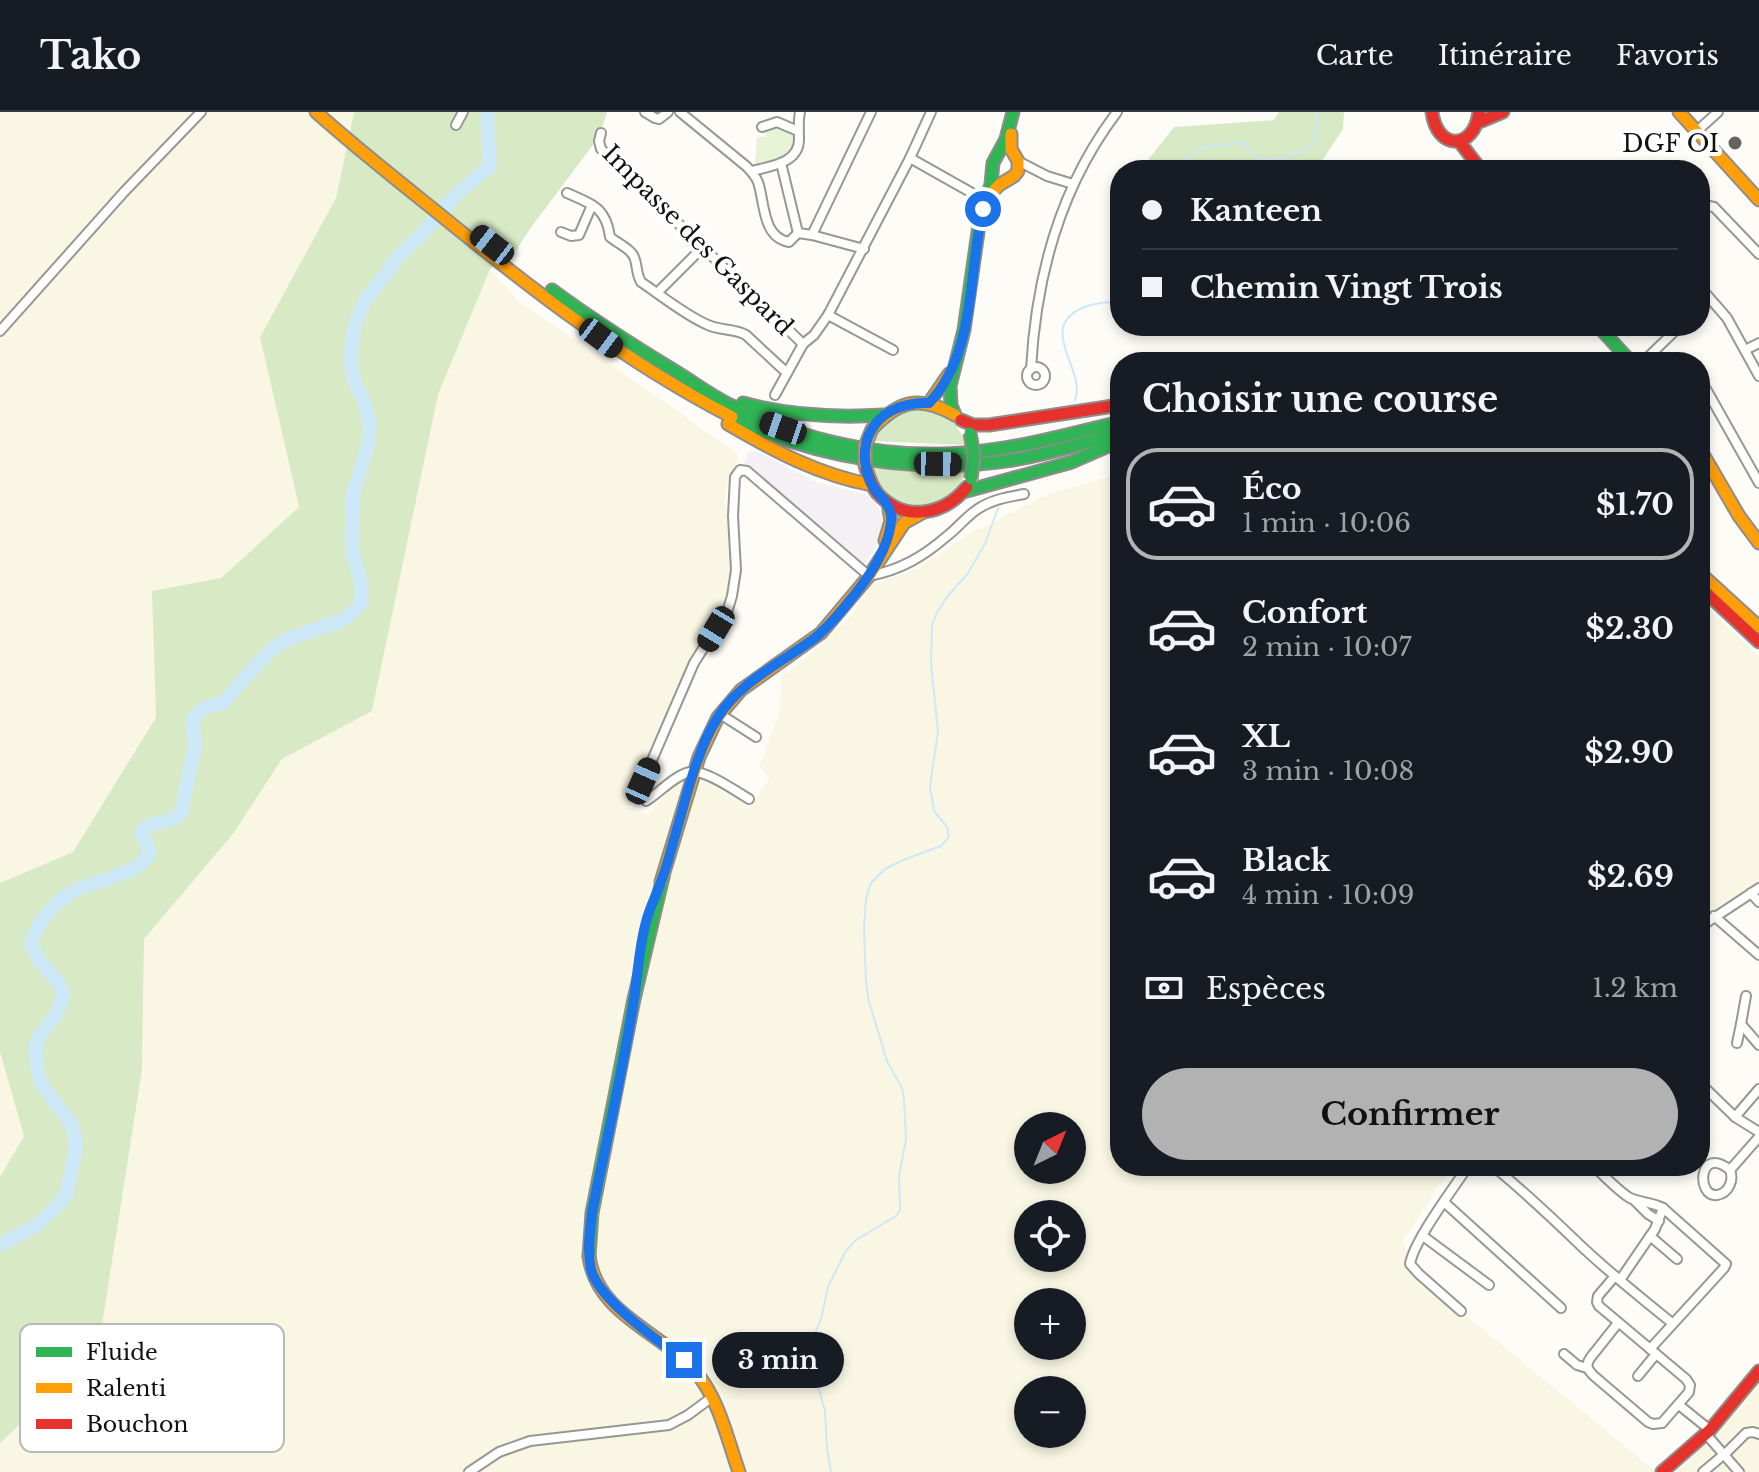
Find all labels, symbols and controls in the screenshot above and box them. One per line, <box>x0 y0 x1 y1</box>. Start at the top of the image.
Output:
text: Tako <box>40 32 141 79</box>
text: Carte <box>1316 38 1394 73</box>
text: Itinéraire <box>1438 38 1572 73</box>
text: Favoris <box>1616 38 1719 73</box>
place label: DGF OI <box>1622 129 1719 158</box>
marker: DGF OI <box>1726 134 1744 152</box>
street label: Impasse des Gaspard <box>597 139 799 341</box>
route start <box>965 191 1001 227</box>
text: Kanteen <box>1190 192 1322 229</box>
car <box>466 221 518 269</box>
text: Chemin Vingt Trois <box>1190 269 1503 306</box>
car <box>575 314 627 362</box>
text: Choisir une course <box>1142 377 1498 422</box>
car <box>756 409 810 447</box>
car <box>914 452 962 476</box>
icon: car <box>1146 468 1218 540</box>
text: Éco <box>1242 470 1302 507</box>
text: $1.70 <box>1596 486 1674 523</box>
text: 1 min · 10:06 <box>1242 507 1411 539</box>
icon: car <box>1146 592 1218 664</box>
text: Confort <box>1242 594 1367 631</box>
car <box>693 602 739 656</box>
text: $2.30 <box>1586 610 1674 647</box>
text: 2 min · 10:07 <box>1242 631 1412 663</box>
icon: car <box>1146 716 1218 788</box>
text: XL <box>1242 718 1290 755</box>
text: $2.90 <box>1584 734 1674 771</box>
car <box>622 754 664 808</box>
text: 3 min · 10:08 <box>1242 755 1414 787</box>
icon: car <box>1146 840 1218 912</box>
text: Black <box>1242 842 1330 879</box>
text: $2.69 <box>1587 858 1674 895</box>
text: 4 min · 10:09 <box>1242 879 1415 911</box>
icon: cash <box>1142 966 1186 1010</box>
text: Espèces <box>1206 970 1326 1007</box>
text: 1.2 km <box>1592 972 1678 1004</box>
button: Confirmer <box>1142 1068 1678 1160</box>
north arrow <box>1014 1112 1086 1184</box>
map controls <box>1014 1112 1086 1448</box>
button: locate <box>1014 1200 1086 1272</box>
button: + <box>1014 1288 1086 1360</box>
legend <box>20 1324 284 1452</box>
callout: 3 min <box>712 1332 844 1388</box>
text: Fluide <box>86 1339 158 1366</box>
route end <box>666 1342 702 1378</box>
text: 3 min <box>738 1344 818 1376</box>
text: Ralenti <box>86 1375 167 1402</box>
button: − <box>1014 1376 1086 1448</box>
text: Bouchon <box>86 1411 188 1438</box>

